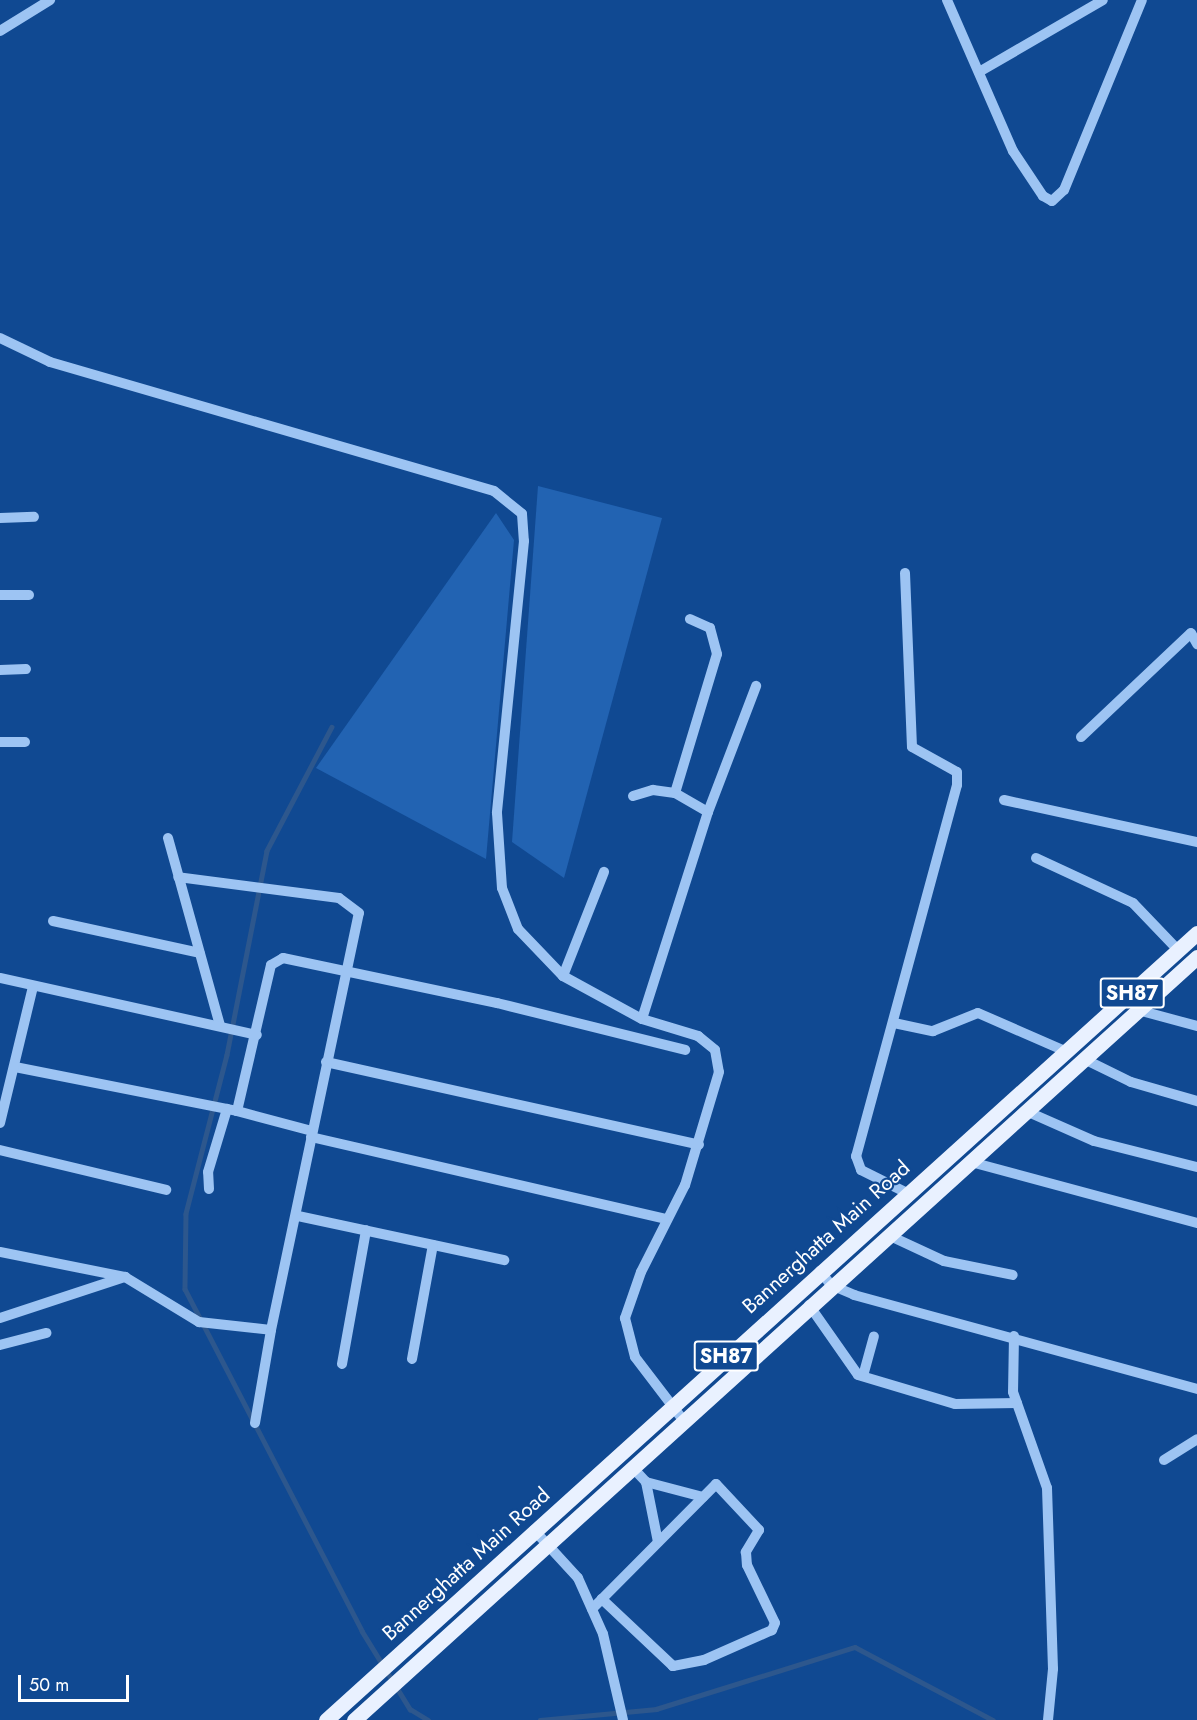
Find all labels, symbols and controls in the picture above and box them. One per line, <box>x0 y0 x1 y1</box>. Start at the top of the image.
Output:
road number: SH87 <box>1099 976 1165 1010</box>
street label: Bannerghatta Main Road <box>737 1155 915 1319</box>
road number: SH87 <box>693 1339 759 1373</box>
street label: Bannerghatta Main Road <box>377 1482 555 1646</box>
scale bar <box>21 1663 132 1701</box>
text: 50 m <box>29 1672 69 1698</box>

